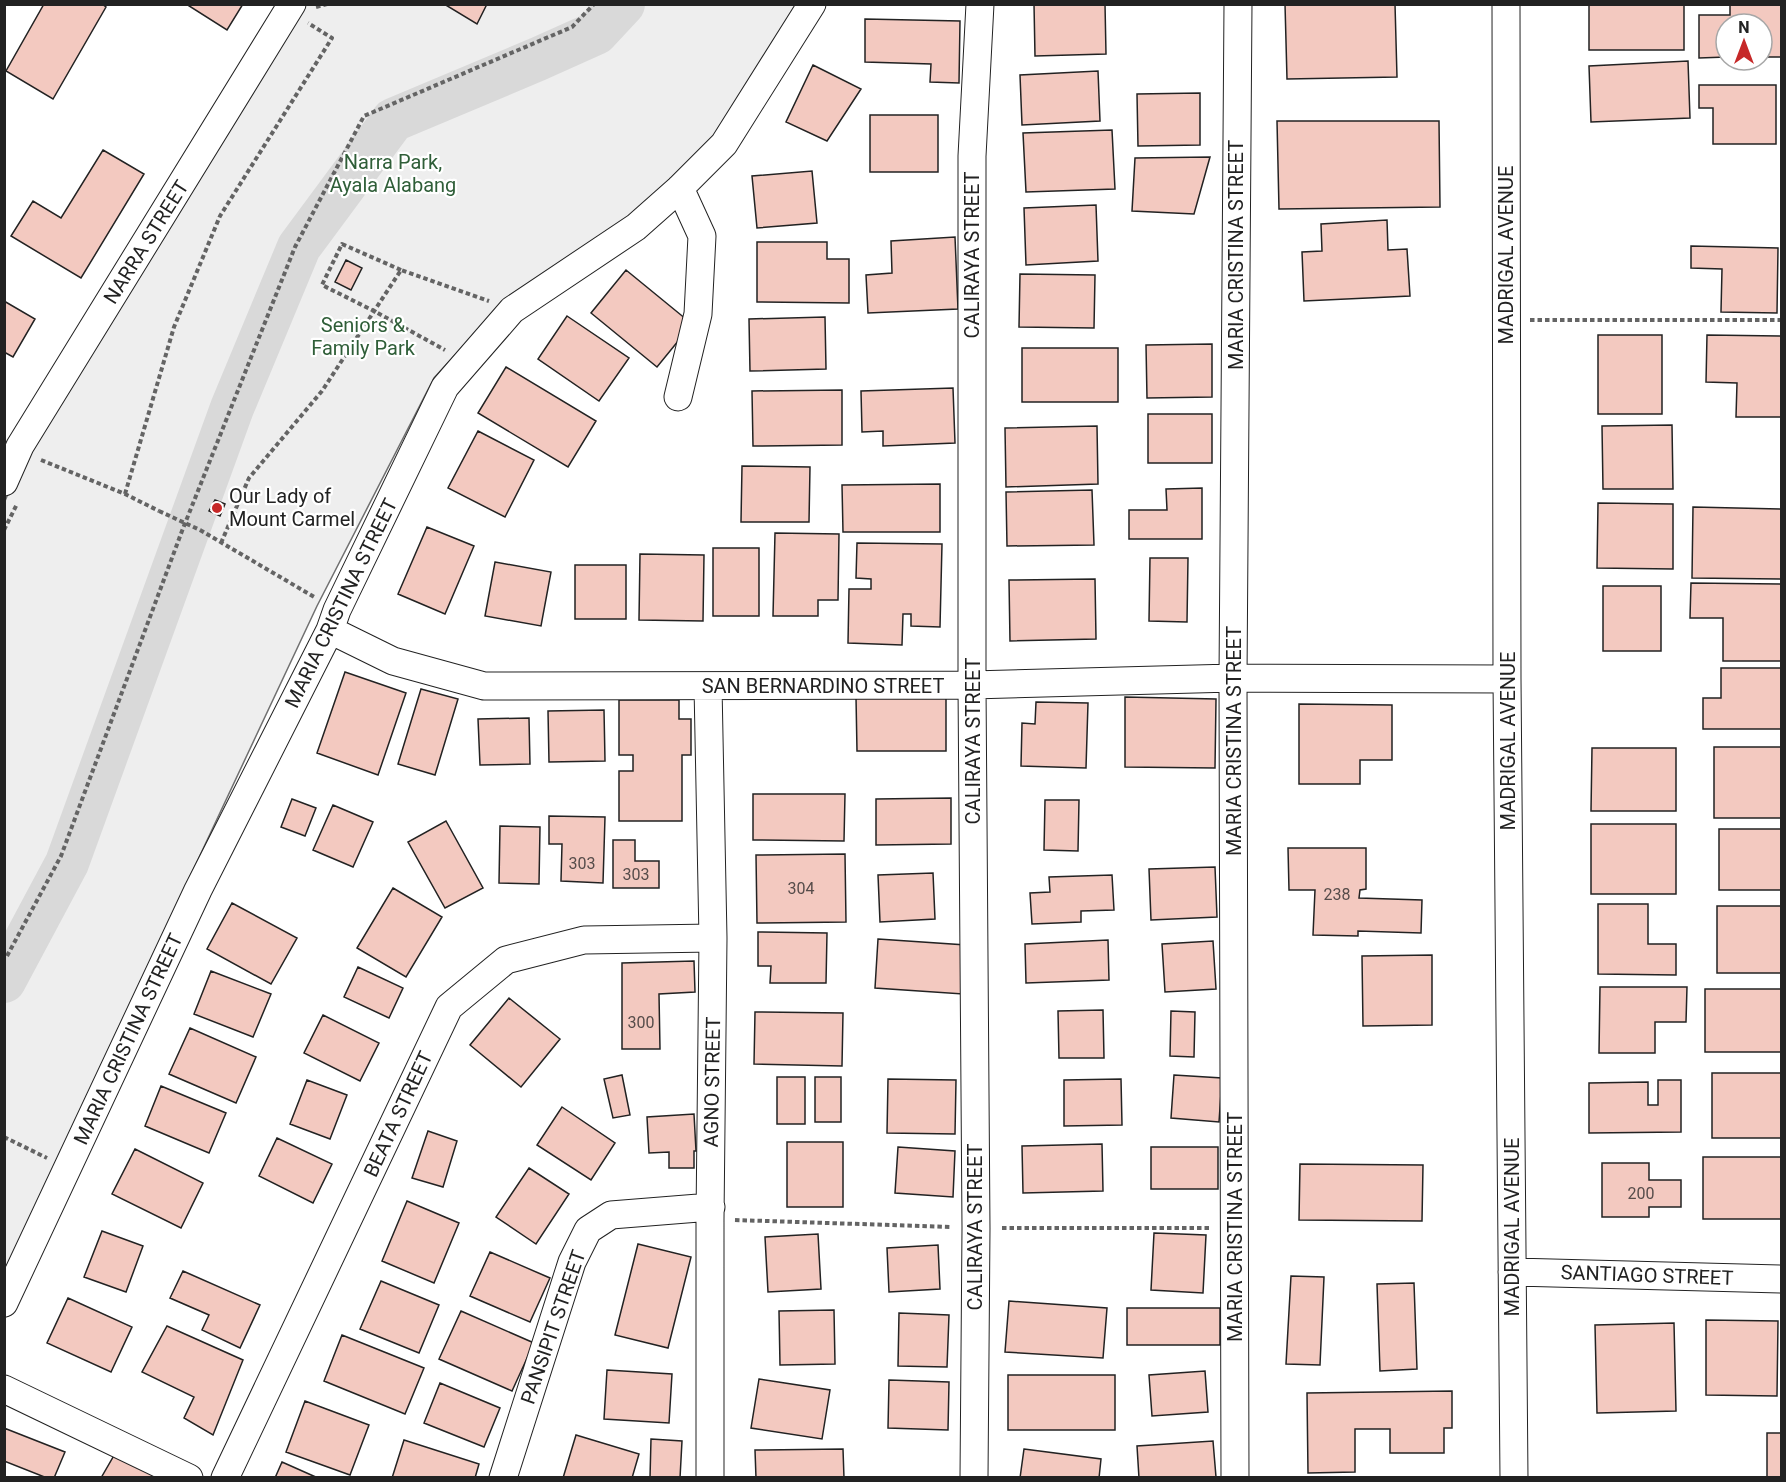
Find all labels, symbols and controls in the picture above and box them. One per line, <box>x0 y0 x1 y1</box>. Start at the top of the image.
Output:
north arrow <box>1714 12 1774 72</box>
text: N <box>1738 18 1750 37</box>
street label: MARIA CRISTINA STREET <box>1224 140 1248 370</box>
park label: Narra Park, Ayala Alabang <box>330 150 456 197</box>
street label: MADRIGAL AVENUE <box>1494 166 1518 344</box>
street label: CALIRAYA STREET <box>960 172 984 338</box>
street label: NARRA STREET <box>98 176 194 308</box>
park label: Seniors & Family Park <box>311 313 416 360</box>
place label: Our Lady of Mount Carmel <box>229 484 355 531</box>
street label: MARIA CRISTINA STREET <box>280 494 402 712</box>
marker: Our Lady of Mount Carmel <box>210 501 224 515</box>
street label: MARIA CRISTINA STREET <box>1222 626 1246 856</box>
street label: MADRIGAL AVENUE <box>1496 652 1520 830</box>
street label: CALIRAYA STREET <box>961 658 985 824</box>
street label: SAN BERNARDINO STREET <box>702 674 944 698</box>
house number: 303 <box>569 854 595 873</box>
house number: 303 <box>623 865 649 884</box>
house number: 304 <box>788 879 814 898</box>
house number: 238 <box>1324 885 1350 904</box>
street label: MARIA CRISTINA STREET <box>69 930 188 1148</box>
house number: 300 <box>628 1013 654 1032</box>
street label: AGNO STREET <box>699 1016 725 1147</box>
street label: BEATA STREET <box>358 1047 438 1181</box>
street label: MARIA CRISTINA STREET <box>1223 1112 1247 1342</box>
street label: MADRIGAL AVENUE <box>1500 1138 1524 1316</box>
street label: CALIRAYA STREET <box>963 1144 987 1310</box>
house number: 200 <box>1628 1184 1654 1203</box>
street label: PANSIPIT STREET <box>515 1247 591 1407</box>
street label: SANTIAGO STREET <box>1560 1260 1734 1290</box>

